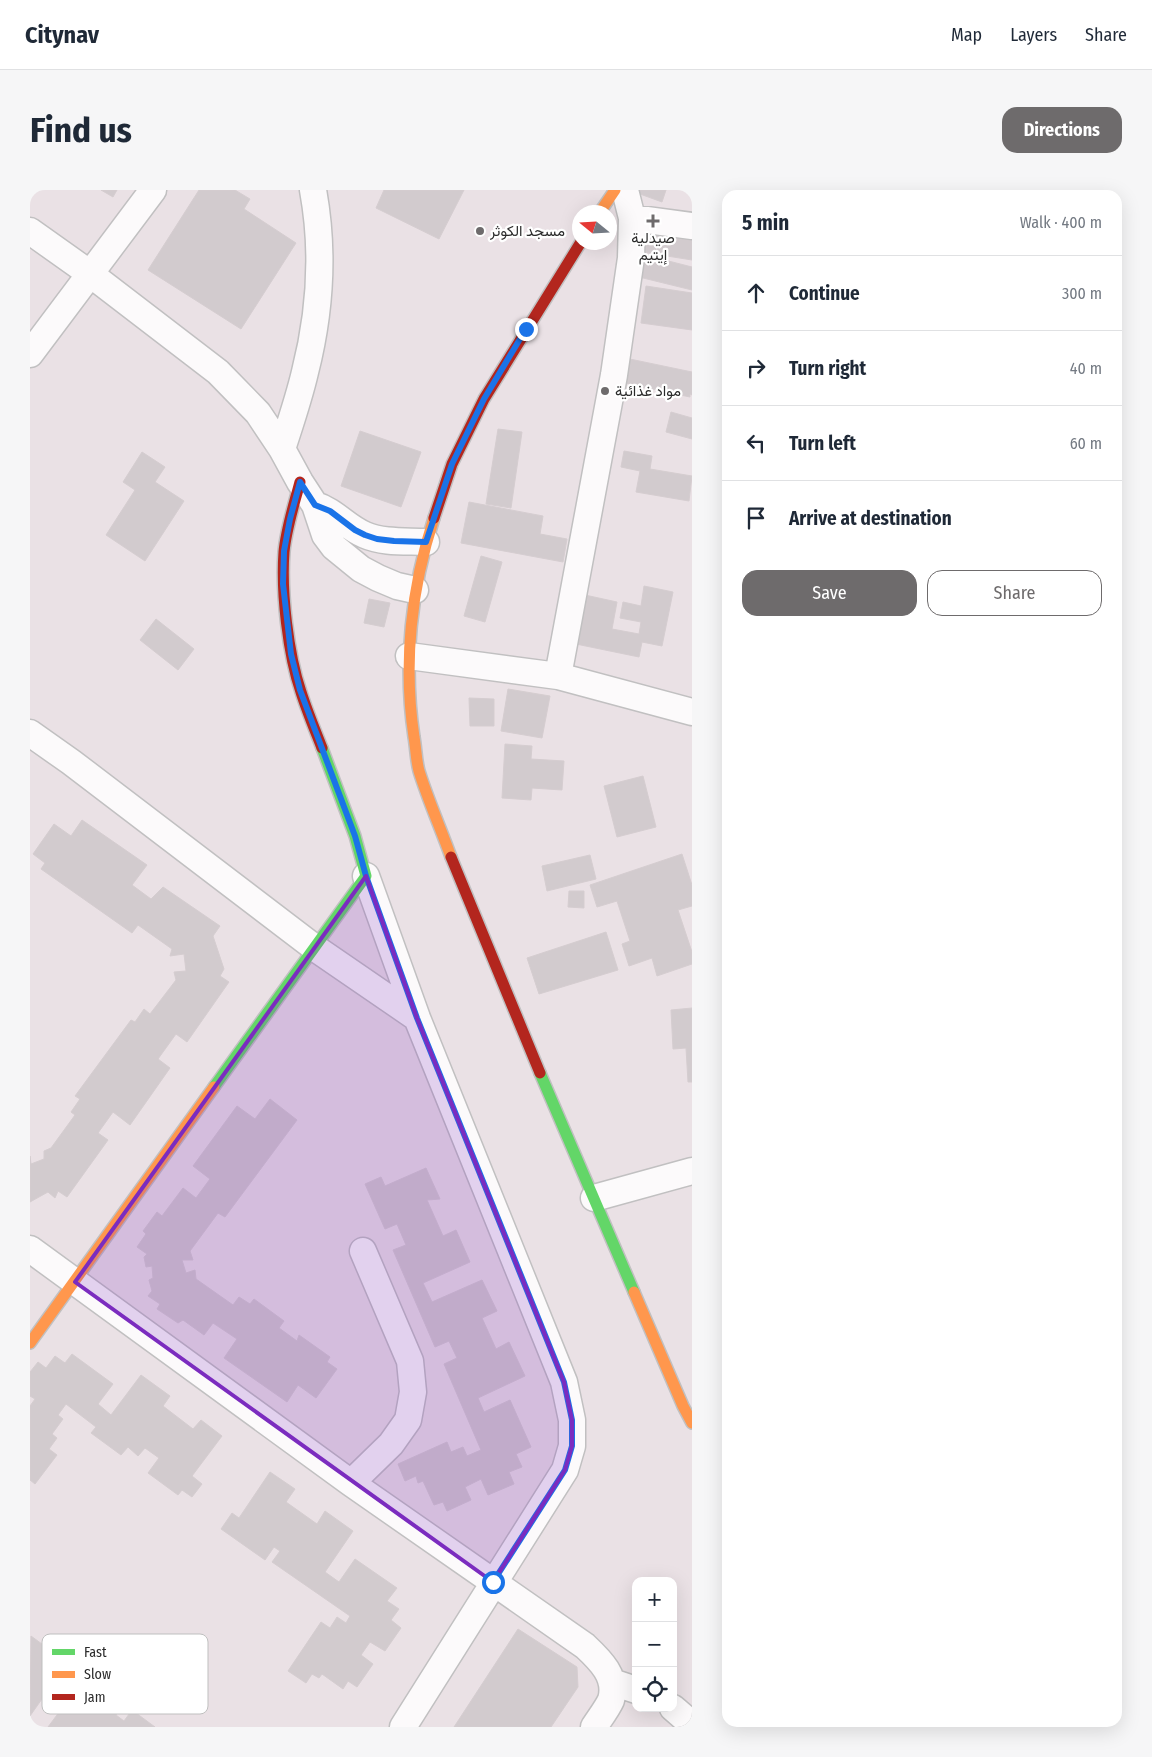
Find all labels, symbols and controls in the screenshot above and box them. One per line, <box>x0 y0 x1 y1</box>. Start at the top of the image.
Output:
text: Citynav <box>25 21 99 49</box>
text: Map <box>951 24 982 46</box>
text: Layers <box>1010 24 1057 46</box>
text: Share <box>1085 24 1127 46</box>
button: Directions <box>1002 107 1122 153</box>
text: Find us <box>30 109 132 151</box>
north arrow <box>572 205 617 250</box>
text: 5 min <box>742 210 789 236</box>
text: Walk · 400 m <box>1020 213 1102 232</box>
marker: صيدلية إيتيم <box>647 215 659 227</box>
place label: مسجد الكوثر <box>489 222 565 240</box>
marker: مسجد الكوثر <box>474 225 486 237</box>
place label: صيدلية إيتيم <box>631 229 675 265</box>
icon: ahead <box>742 279 770 307</box>
text: Continue <box>789 282 860 305</box>
text: 300 m <box>1062 284 1102 303</box>
route end <box>515 318 538 341</box>
icon: right <box>742 354 770 382</box>
text: Turn right <box>789 357 866 380</box>
text: 40 m <box>1070 359 1102 378</box>
place label: مواد غذائية <box>615 382 681 400</box>
marker: مواد غذائية <box>599 385 611 397</box>
icon: left <box>742 429 770 457</box>
text: Turn left <box>789 432 856 455</box>
text: 60 m <box>1070 434 1102 453</box>
icon: arrive <box>742 504 770 532</box>
text: Arrive at destination <box>789 507 952 530</box>
button: Save <box>742 570 917 616</box>
button: Share <box>927 570 1102 616</box>
route start <box>482 1571 505 1594</box>
map controls <box>632 1577 677 1712</box>
button: + <box>632 1577 677 1622</box>
button: − <box>632 1622 677 1667</box>
legend <box>42 1634 208 1714</box>
text: Fast <box>84 1644 107 1661</box>
text: Slow <box>84 1666 111 1683</box>
button: locate <box>632 1667 677 1712</box>
text: Jam <box>84 1689 105 1706</box>

